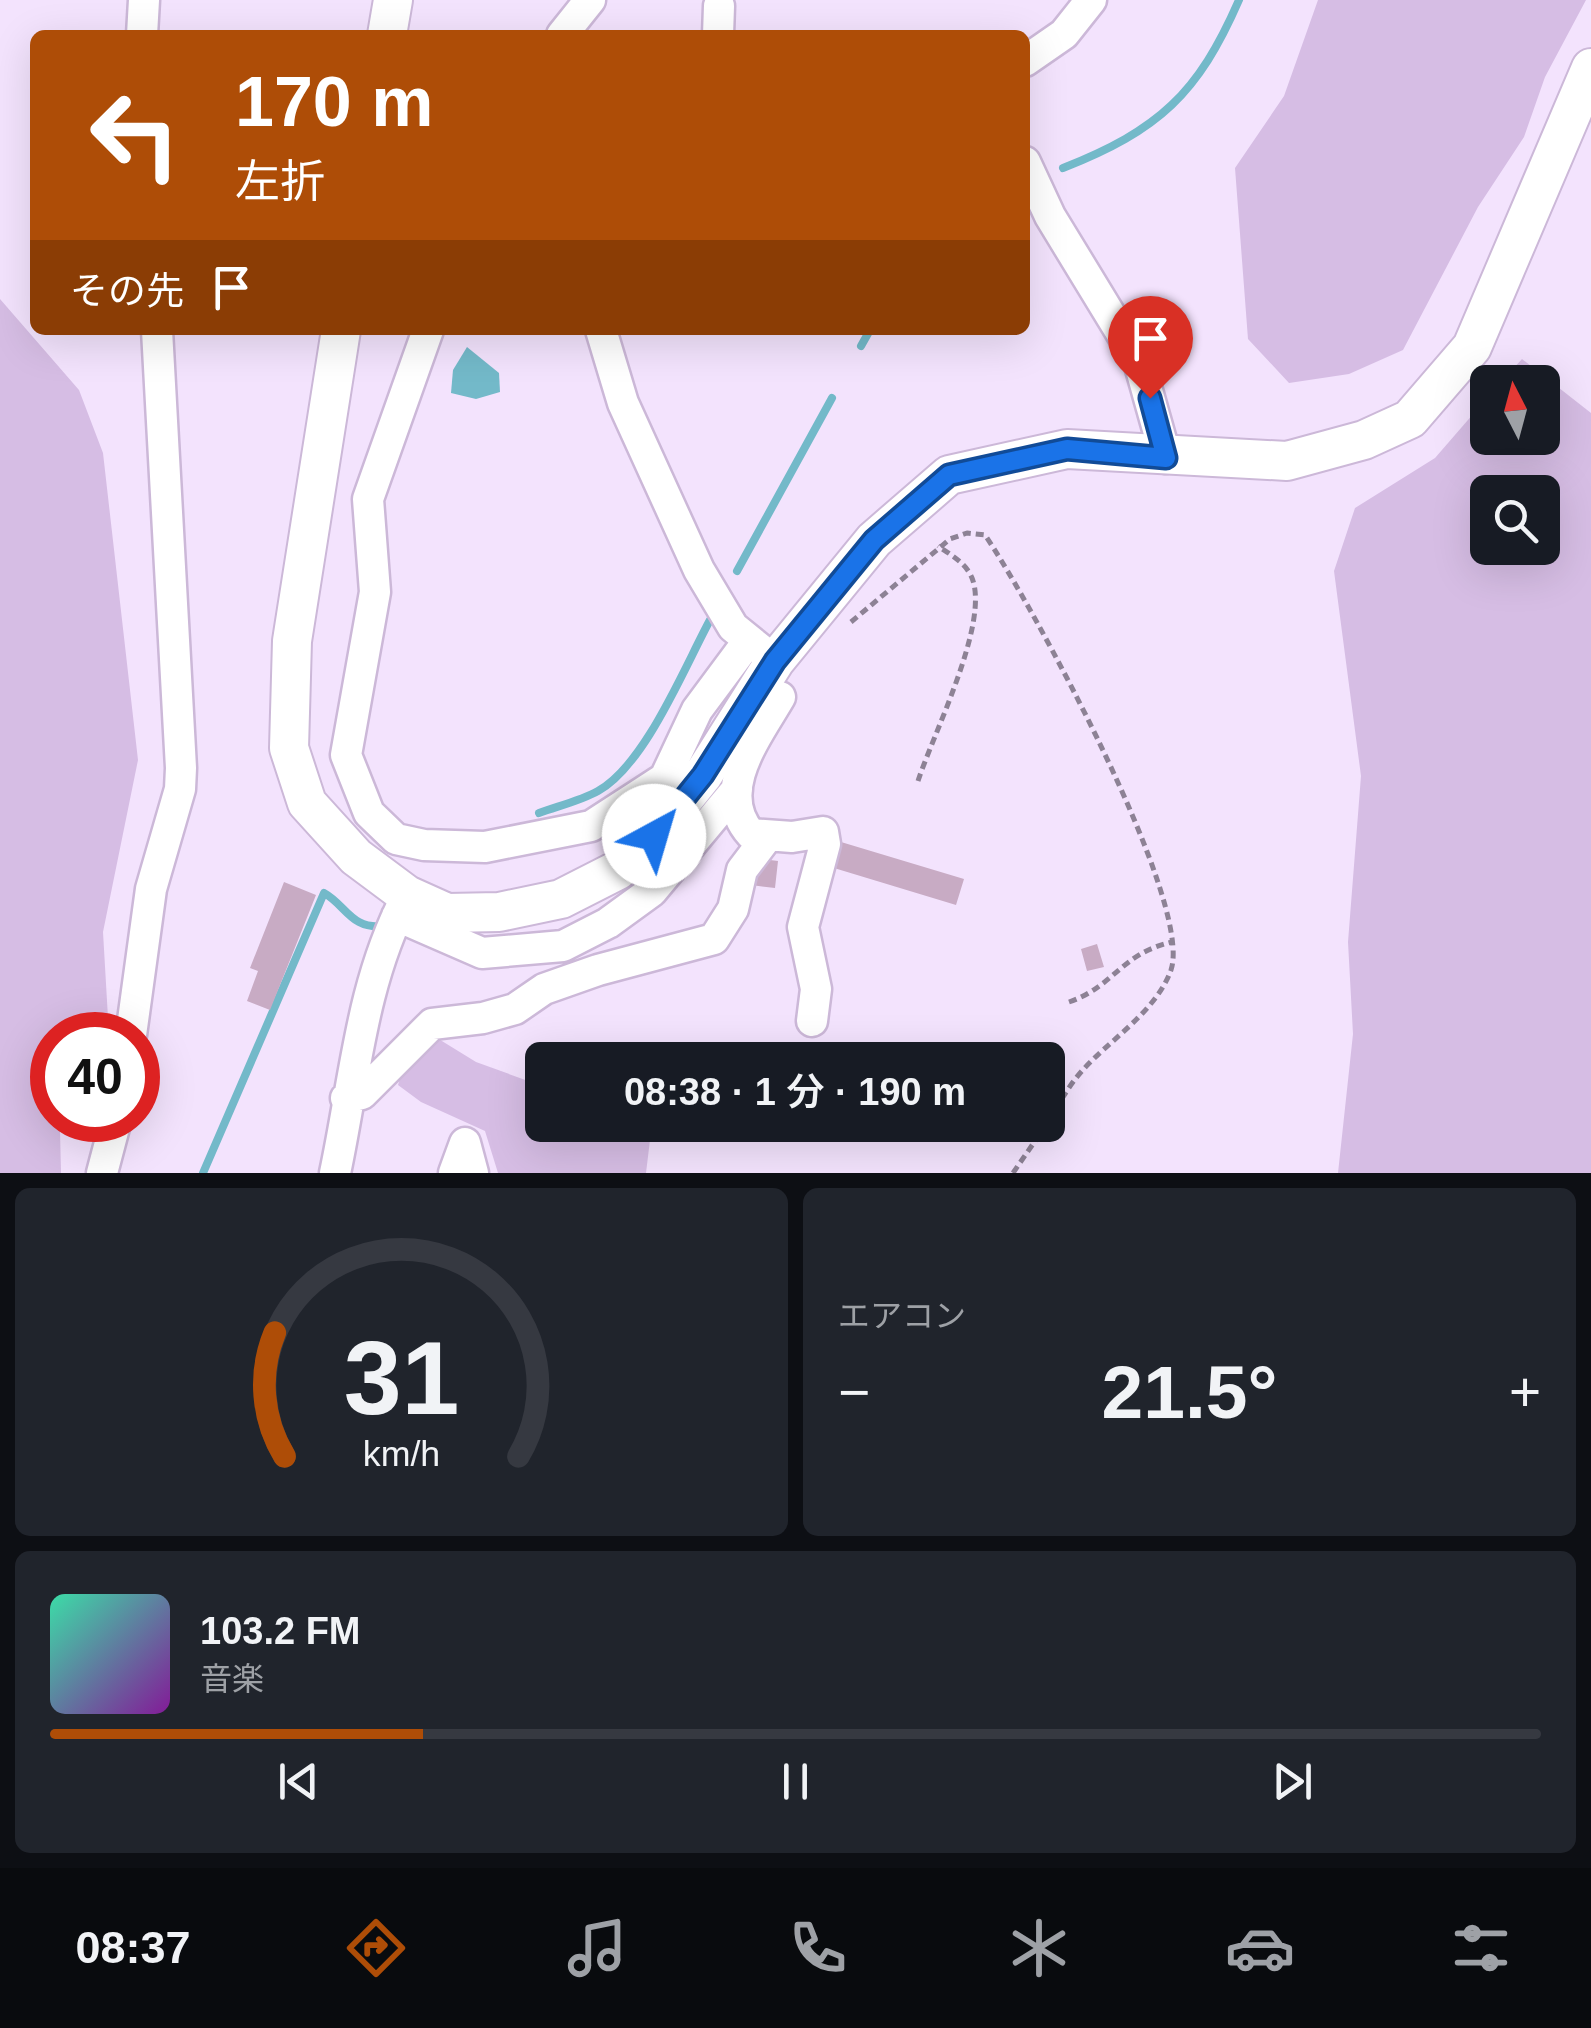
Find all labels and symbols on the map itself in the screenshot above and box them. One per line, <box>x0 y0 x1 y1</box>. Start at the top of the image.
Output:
pin <box>1108 296 1193 399</box>
north arrow <box>1470 365 1560 455</box>
position arrow <box>602 784 706 888</box>
speed limit sign: 40 <box>30 1012 160 1142</box>

